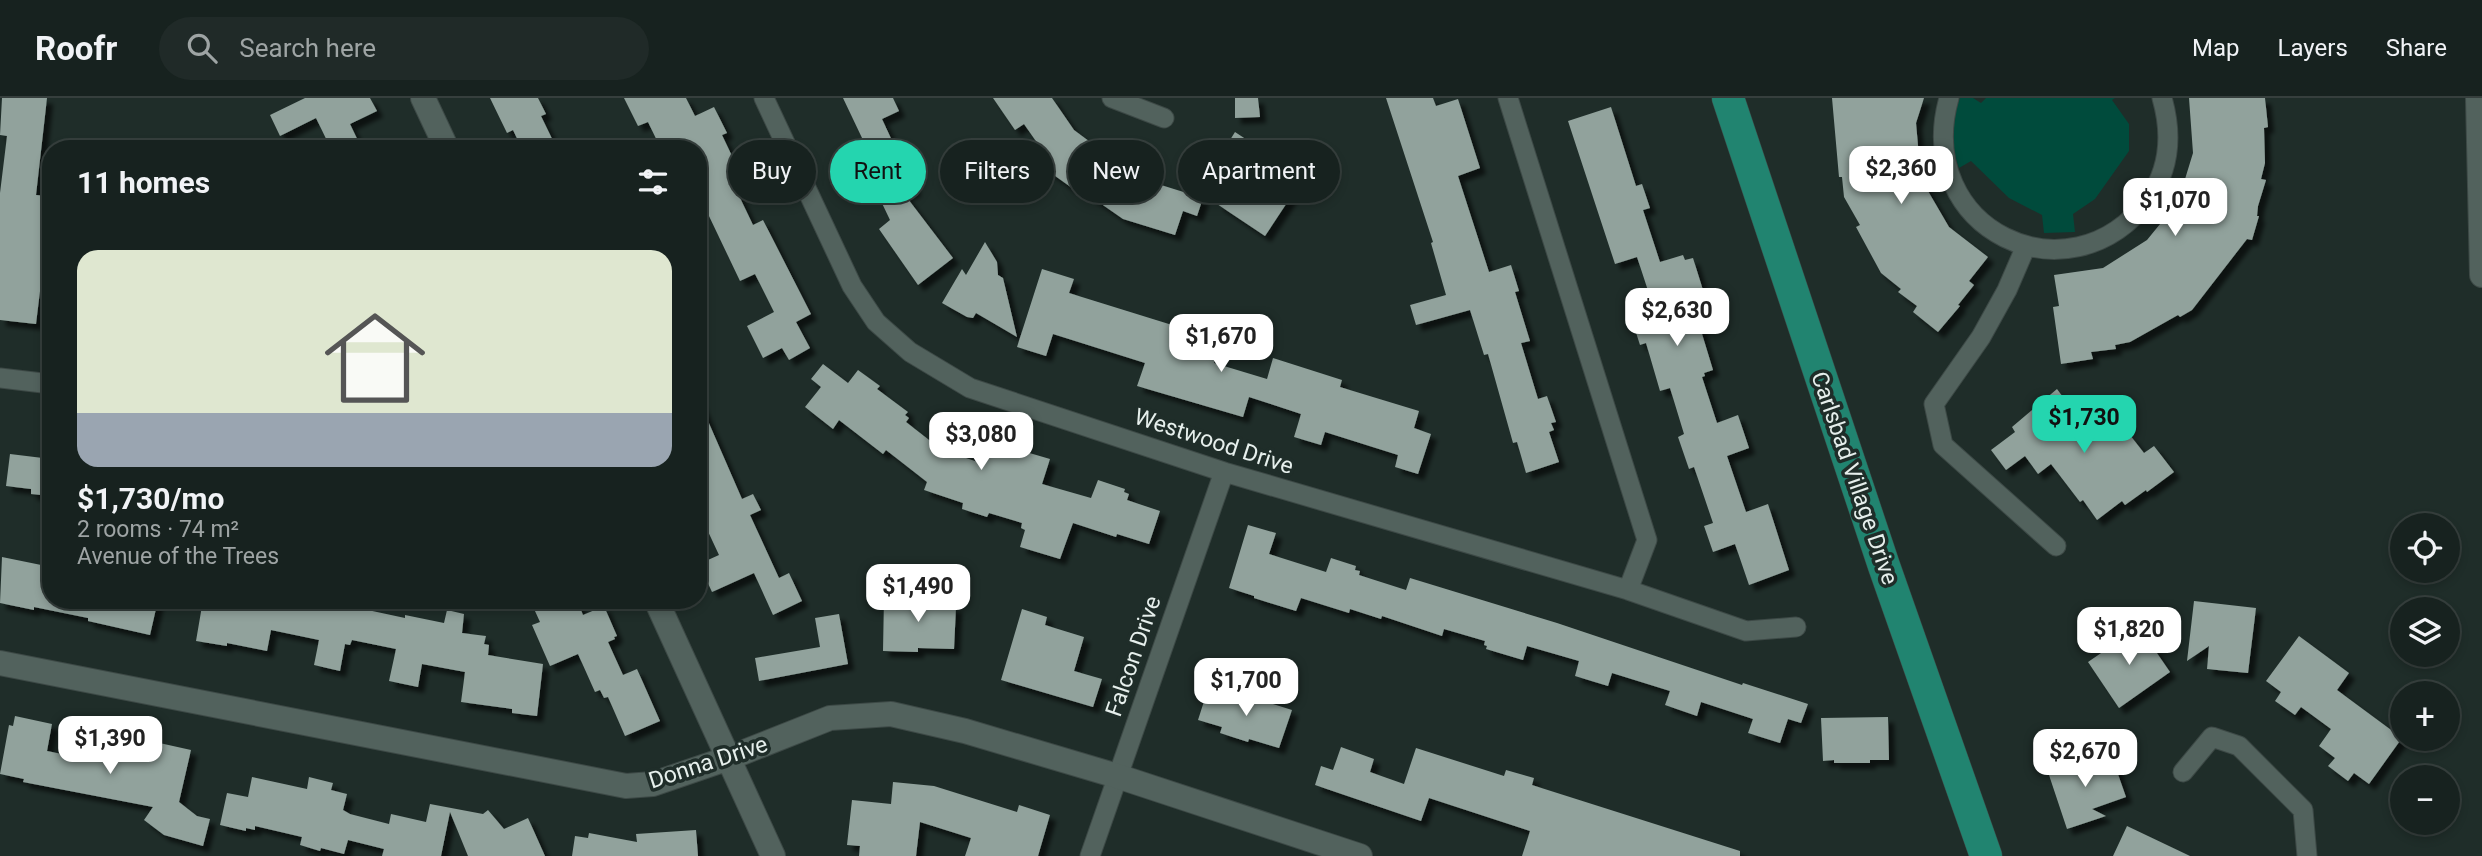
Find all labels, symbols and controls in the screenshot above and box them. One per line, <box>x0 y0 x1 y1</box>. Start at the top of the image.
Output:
search box <box>159 17 649 80</box>
text: Roofr <box>35 29 117 68</box>
icon: search <box>183 29 221 67</box>
text: Search here <box>239 33 376 63</box>
text: Map <box>2192 34 2240 62</box>
text: Layers <box>2278 34 2348 62</box>
text: Share <box>2386 34 2447 62</box>
chip: Buy <box>728 140 816 203</box>
chip: Rent <box>830 140 926 203</box>
chip: Filters <box>940 140 1054 203</box>
chip: New <box>1068 140 1164 203</box>
chip: Apartment <box>1178 140 1340 203</box>
pin: $2,360 <box>1844 146 1958 206</box>
text: $2,360 <box>1865 155 1937 182</box>
icon: filters <box>634 163 672 201</box>
text: 11 homes <box>77 165 210 200</box>
pin: $1,070 <box>2118 178 2232 238</box>
text: $1,070 <box>2139 187 2211 214</box>
pin: $2,630 <box>1620 288 1734 348</box>
icon: home <box>312 295 438 421</box>
text: $2,630 <box>1641 297 1713 324</box>
pin: $1,670 <box>1164 314 1278 374</box>
text: $1,670 <box>1185 323 1257 350</box>
street label: Carlsbad Village Drive <box>1805 368 1904 588</box>
pin: $1,730 <box>2027 396 2141 455</box>
street label: Westwood Drive <box>1131 403 1297 480</box>
text: $1,730 <box>2048 404 2120 431</box>
pin: $3,080 <box>924 412 1038 472</box>
text: $3,080 <box>945 421 1017 448</box>
text: $1,730/mo <box>77 481 225 516</box>
map controls <box>2390 513 2460 835</box>
button: locate <box>2390 513 2460 583</box>
text: 2 rooms · 74 m² <box>77 516 239 543</box>
text: Avenue of the Trees <box>77 543 279 570</box>
pin: $1,490 <box>861 564 975 624</box>
text: $1,490 <box>882 573 954 600</box>
street label: Falcon Drive <box>1100 592 1167 720</box>
button: layers <box>2390 597 2460 667</box>
pin: $1,820 <box>2072 608 2186 667</box>
text: $1,820 <box>2093 616 2165 643</box>
pin: $1,700 <box>1189 658 1303 718</box>
text: $1,700 <box>1210 667 1282 694</box>
button: + <box>2390 681 2460 751</box>
pin: $1,390 <box>53 716 167 776</box>
text: $1,390 <box>74 725 146 752</box>
pin: $2,670 <box>2028 730 2142 789</box>
street label: Donna Drive <box>645 731 771 794</box>
text: $2,670 <box>2049 738 2121 765</box>
button: − <box>2390 765 2460 835</box>

